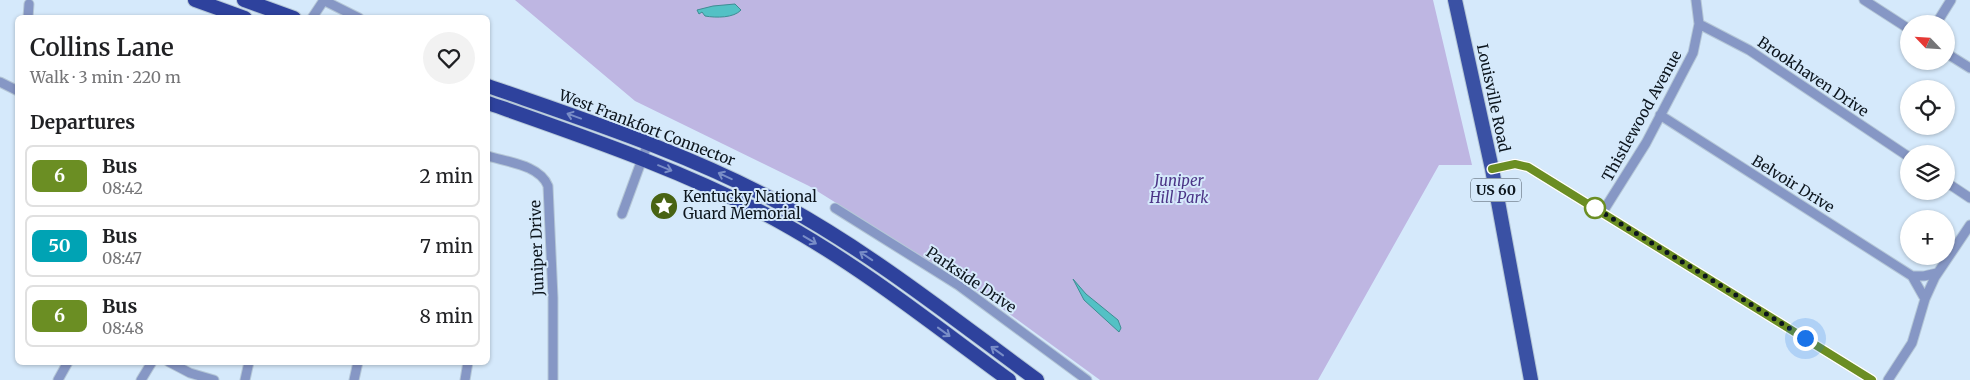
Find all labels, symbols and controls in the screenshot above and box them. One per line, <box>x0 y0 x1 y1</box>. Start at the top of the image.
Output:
north arrow <box>1900 15 1955 70</box>
map controls <box>1900 15 1955 265</box>
text: Collins Lane <box>30 32 174 63</box>
button: heart <box>423 32 475 84</box>
street label: Brookhaven Drive <box>1754 32 1873 121</box>
street label: Louisville Road <box>1473 42 1514 154</box>
street label: Thistlewood Avenue <box>1598 47 1686 185</box>
text: Walk · 3 min · 220 m <box>30 67 181 87</box>
button: locate <box>1900 80 1955 135</box>
street label: West Frankfort Connector <box>555 85 738 170</box>
text: Departures <box>30 110 135 134</box>
one-way arrow <box>566 111 582 120</box>
button: layers <box>1900 145 1955 200</box>
street label: Belvoir Drive <box>1748 151 1838 217</box>
text: Bus <box>102 154 137 178</box>
one-way arrow <box>657 163 672 173</box>
text: 6 <box>54 164 65 187</box>
text: 2 min <box>420 164 473 188</box>
one-way arrow <box>718 170 733 180</box>
park label: Juniper Hill Park <box>1148 171 1209 207</box>
text: 08:42 <box>102 178 143 198</box>
road number: US 60 <box>1471 178 1521 202</box>
place label: Kentucky National Guard Memorial <box>683 187 817 223</box>
place icon: Kentucky National Guard Memorial <box>649 191 679 221</box>
unlabelled marker <box>1584 197 1606 219</box>
street label: Juniper Drive <box>525 200 548 297</box>
button: + <box>1900 210 1955 265</box>
text: Bus <box>102 224 137 248</box>
text: 50 <box>48 234 71 257</box>
text: 7 min <box>420 234 473 258</box>
one-way arrow <box>803 235 817 245</box>
street label: Parkside Drive <box>923 242 1020 317</box>
text: 08:47 <box>102 248 142 268</box>
one-way arrow <box>859 251 873 261</box>
text: Bus <box>102 294 137 318</box>
text: 6 <box>54 304 65 327</box>
text: 8 min <box>420 304 473 328</box>
text: 08:48 <box>102 318 144 338</box>
your location <box>1793 326 1818 351</box>
one-way arrow <box>937 327 951 337</box>
one-way arrow <box>991 346 1005 356</box>

